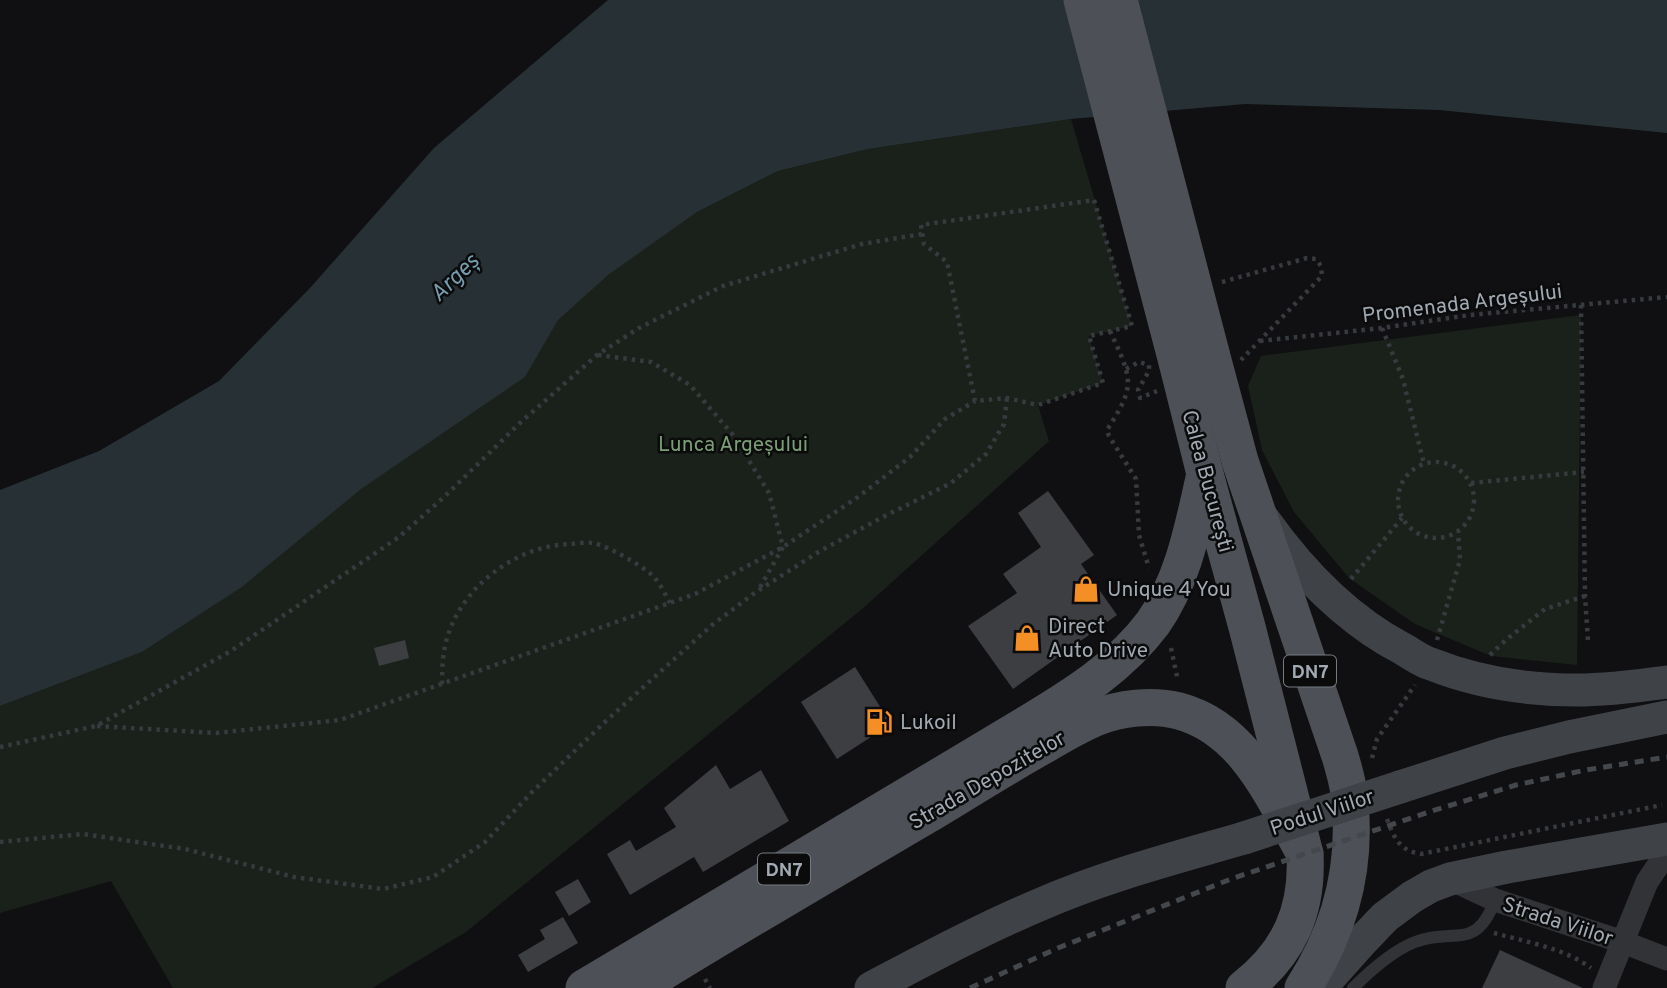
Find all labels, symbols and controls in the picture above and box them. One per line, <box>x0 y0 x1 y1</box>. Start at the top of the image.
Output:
water label: Argeș <box>425 248 487 309</box>
street label: Promenada Argeșului <box>1361 279 1564 330</box>
street label: Calea București <box>1175 407 1239 556</box>
park label: Lunca Argeșului <box>658 432 808 459</box>
shop icon: Unique 4 You <box>1071 574 1101 604</box>
place label: Unique 4 You <box>1107 577 1231 604</box>
place label: Direct Auto Drive <box>1048 614 1148 665</box>
shop icon: Direct Auto Drive <box>1012 623 1042 653</box>
road number: DN7 <box>1284 656 1336 686</box>
fuel station icon: Lukoil <box>864 707 894 737</box>
place label: Lukoil <box>900 710 957 737</box>
street label: Strada Depozitelor <box>905 726 1071 837</box>
street label: Podul Viilor <box>1267 784 1378 843</box>
road number: DN7 <box>758 854 810 884</box>
street label: Strada Viilor <box>1499 892 1616 953</box>

